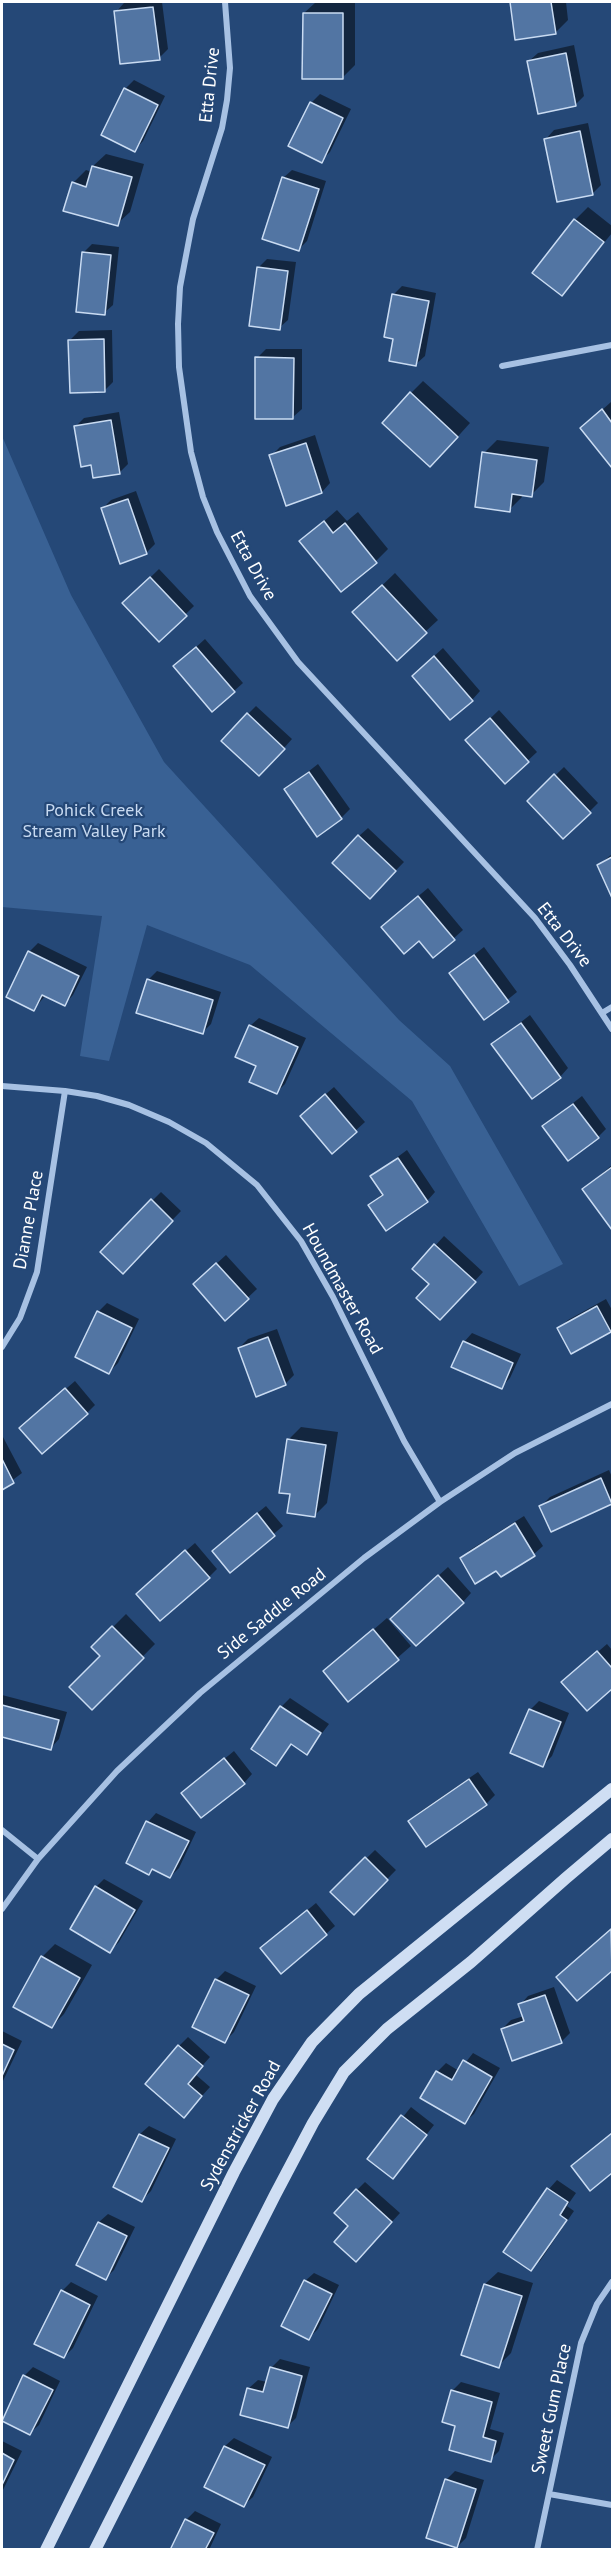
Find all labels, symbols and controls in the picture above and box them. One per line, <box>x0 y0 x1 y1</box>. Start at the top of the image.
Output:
street label: Etta Drive <box>195 46 225 124</box>
street label: Etta Drive <box>225 528 281 604</box>
park label: Pohick Creek Stream Valley Park <box>22 800 166 842</box>
street label: Etta Drive <box>532 898 596 972</box>
street label: Dianne Place <box>10 1169 48 1271</box>
street label: Houndmaster Road <box>297 1220 387 1358</box>
street label: Side Saddle Road <box>213 1564 331 1664</box>
street label: Sydenstricker Road <box>196 2057 286 2195</box>
street label: Sweet Gum Place <box>528 2342 576 2476</box>

